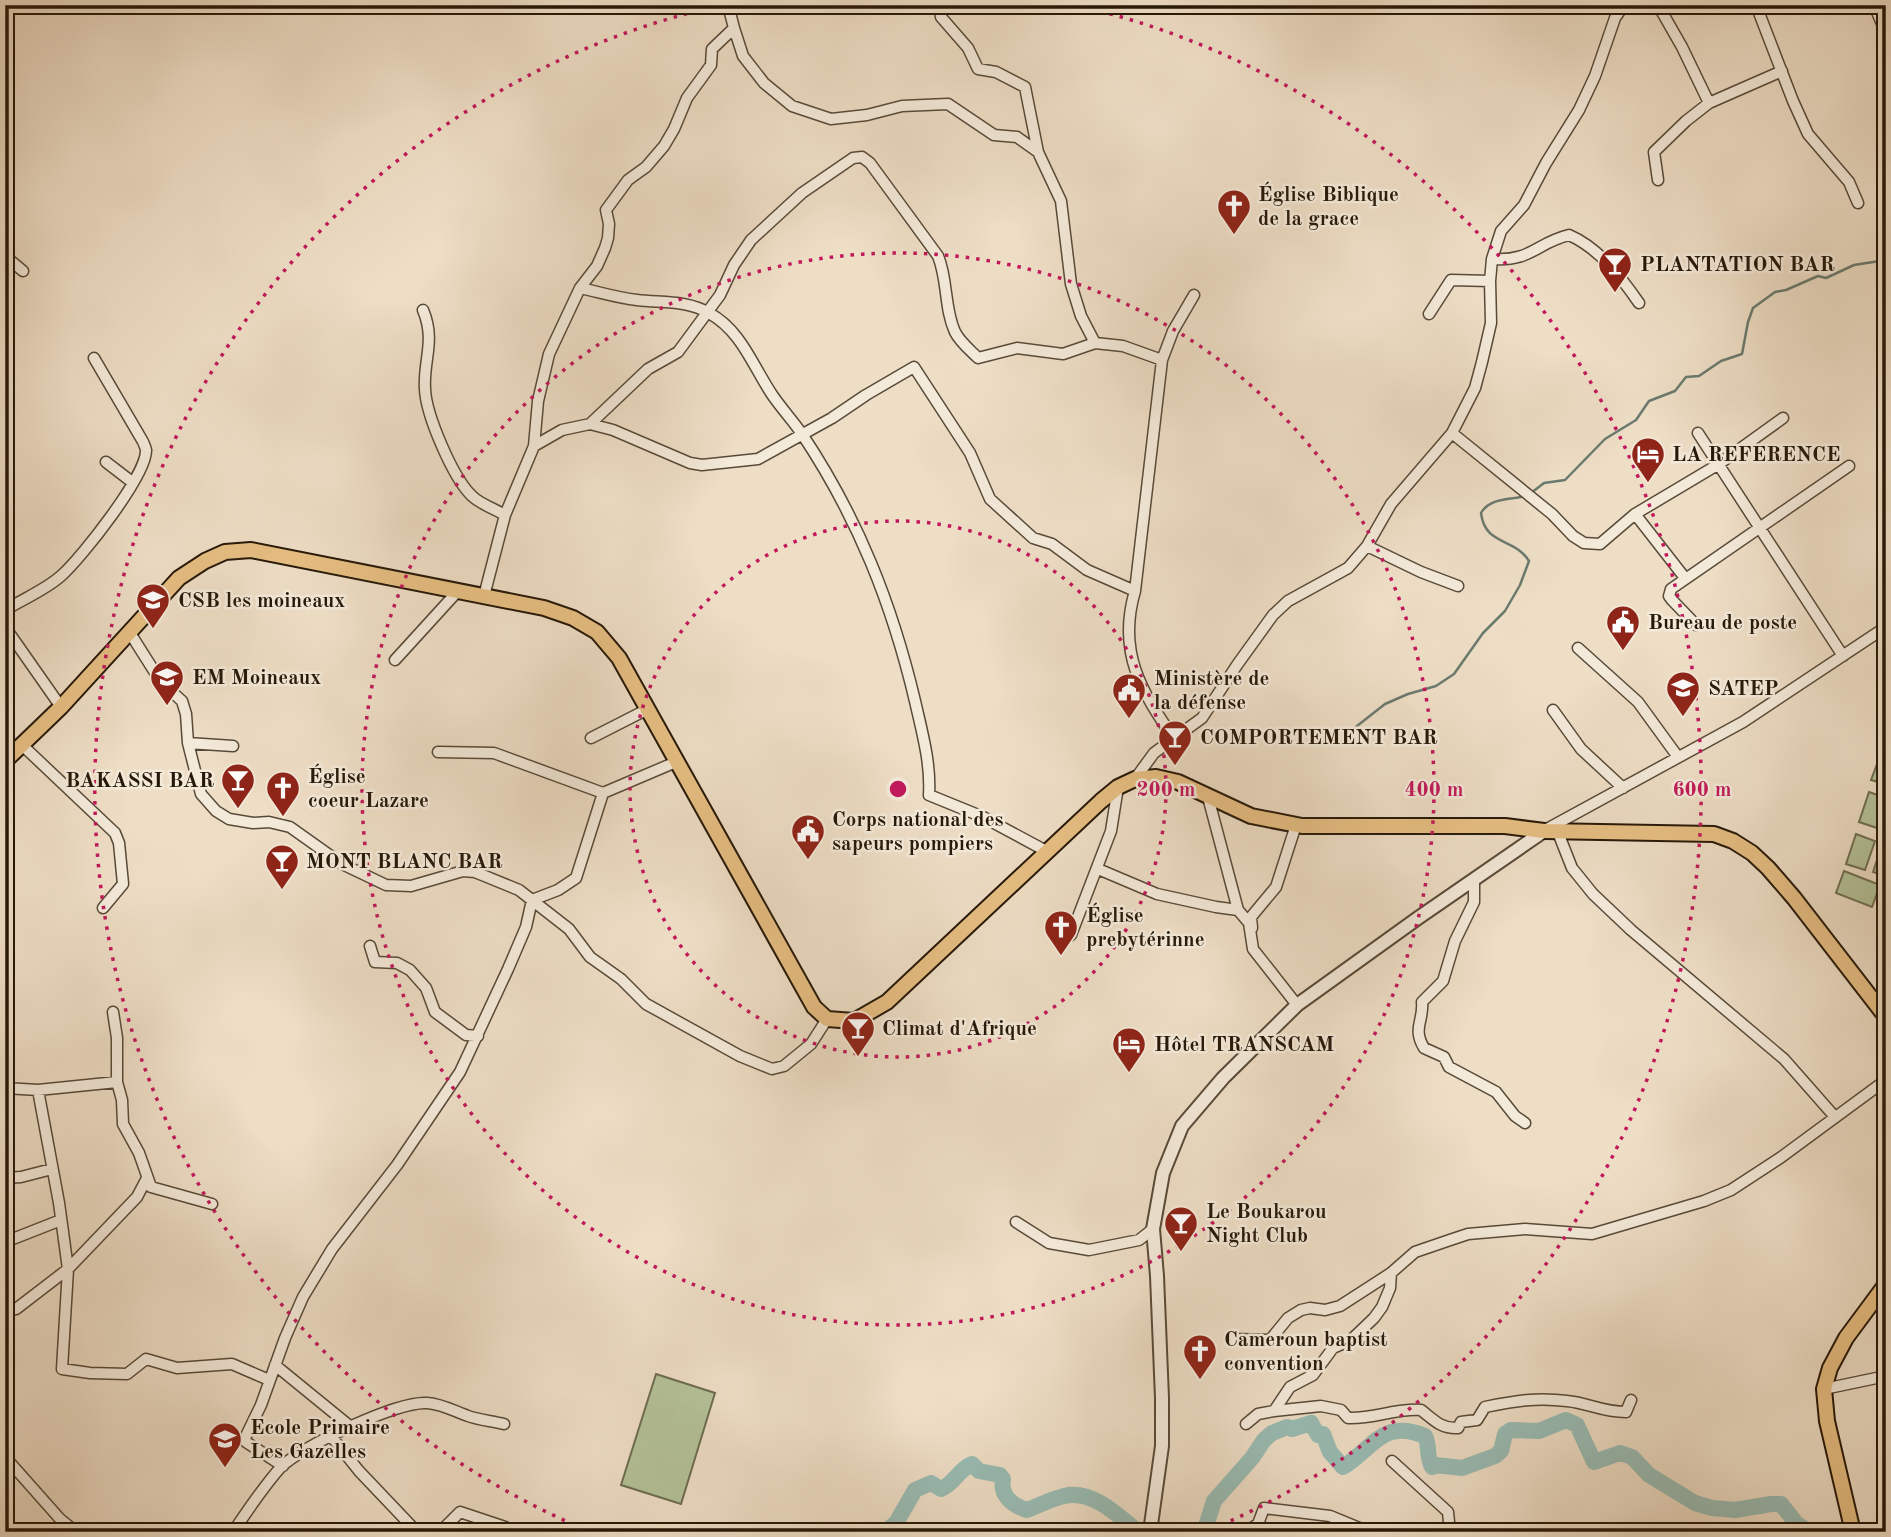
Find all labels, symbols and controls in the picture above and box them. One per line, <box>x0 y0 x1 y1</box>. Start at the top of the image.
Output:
place label: Église Biblique de la grace <box>1258 181 1399 230</box>
church icon: Église Biblique de la grace <box>1215 187 1253 236</box>
bar icon: PLANTATION BAR <box>1596 245 1634 294</box>
place label: PLANTATION BAR <box>1640 255 1835 276</box>
hotel icon: LA REFERENCE <box>1629 435 1667 484</box>
place label: LA REFERENCE <box>1672 445 1840 466</box>
school or university icon: CSB les moineaux <box>134 581 172 630</box>
place label: CSB les moineaux <box>178 591 345 612</box>
public building icon: Bureau de poste <box>1604 603 1642 652</box>
place label: Bureau de poste <box>1648 613 1797 634</box>
school or university icon: EM Moineaux <box>148 658 186 707</box>
place label: EM Moineaux <box>192 668 321 689</box>
place label: Ministère de la défense <box>1154 669 1270 714</box>
school or university icon: SATEP <box>1664 669 1702 718</box>
public building icon: Ministère de la défense <box>1110 671 1148 720</box>
place label: SATEP <box>1708 679 1779 700</box>
bar icon: COMPORTEMENT BAR <box>1156 718 1194 767</box>
place label: COMPORTEMENT BAR <box>1200 728 1438 749</box>
bar icon: BAKASSI BAR <box>219 761 257 810</box>
place label: Église coeur Lazare <box>308 763 429 812</box>
church icon: Église coeur Lazare <box>264 769 302 818</box>
place label: BAKASSI BAR <box>65 771 214 792</box>
centre of rings <box>886 777 910 801</box>
text: 200 m <box>1136 780 1196 801</box>
text: 400 m <box>1404 780 1464 801</box>
text: 600 m <box>1672 780 1732 801</box>
place label: Corps national des sapeurs pompiers <box>832 810 1004 855</box>
public building icon: Corps national des sapeurs pompiers <box>789 812 827 861</box>
bar icon: MONT BLANC BAR <box>263 842 301 891</box>
place label: MONT BLANC BAR <box>306 852 503 873</box>
place label: Église prebytérinne <box>1086 902 1205 951</box>
church icon: Église prebytérinne <box>1042 908 1080 957</box>
bar icon: Climat d'Afrique <box>839 1009 877 1058</box>
place label: Climat d'Afrique <box>882 1019 1037 1040</box>
hotel icon: Hôtel TRANSCAM <box>1110 1025 1148 1074</box>
place label: Hôtel TRANSCAM <box>1154 1035 1335 1056</box>
place label: Le Boukarou Night Club <box>1206 1202 1327 1247</box>
bar icon: Le Boukarou Night Club <box>1162 1204 1200 1253</box>
place label: Cameroun baptist convention <box>1224 1330 1388 1375</box>
church icon: Cameroun baptist convention <box>1181 1332 1219 1381</box>
place label: Ecole Primaire Les Gazelles <box>250 1418 390 1463</box>
school or university icon: Ecole Primaire Les Gazelles <box>206 1420 244 1469</box>

